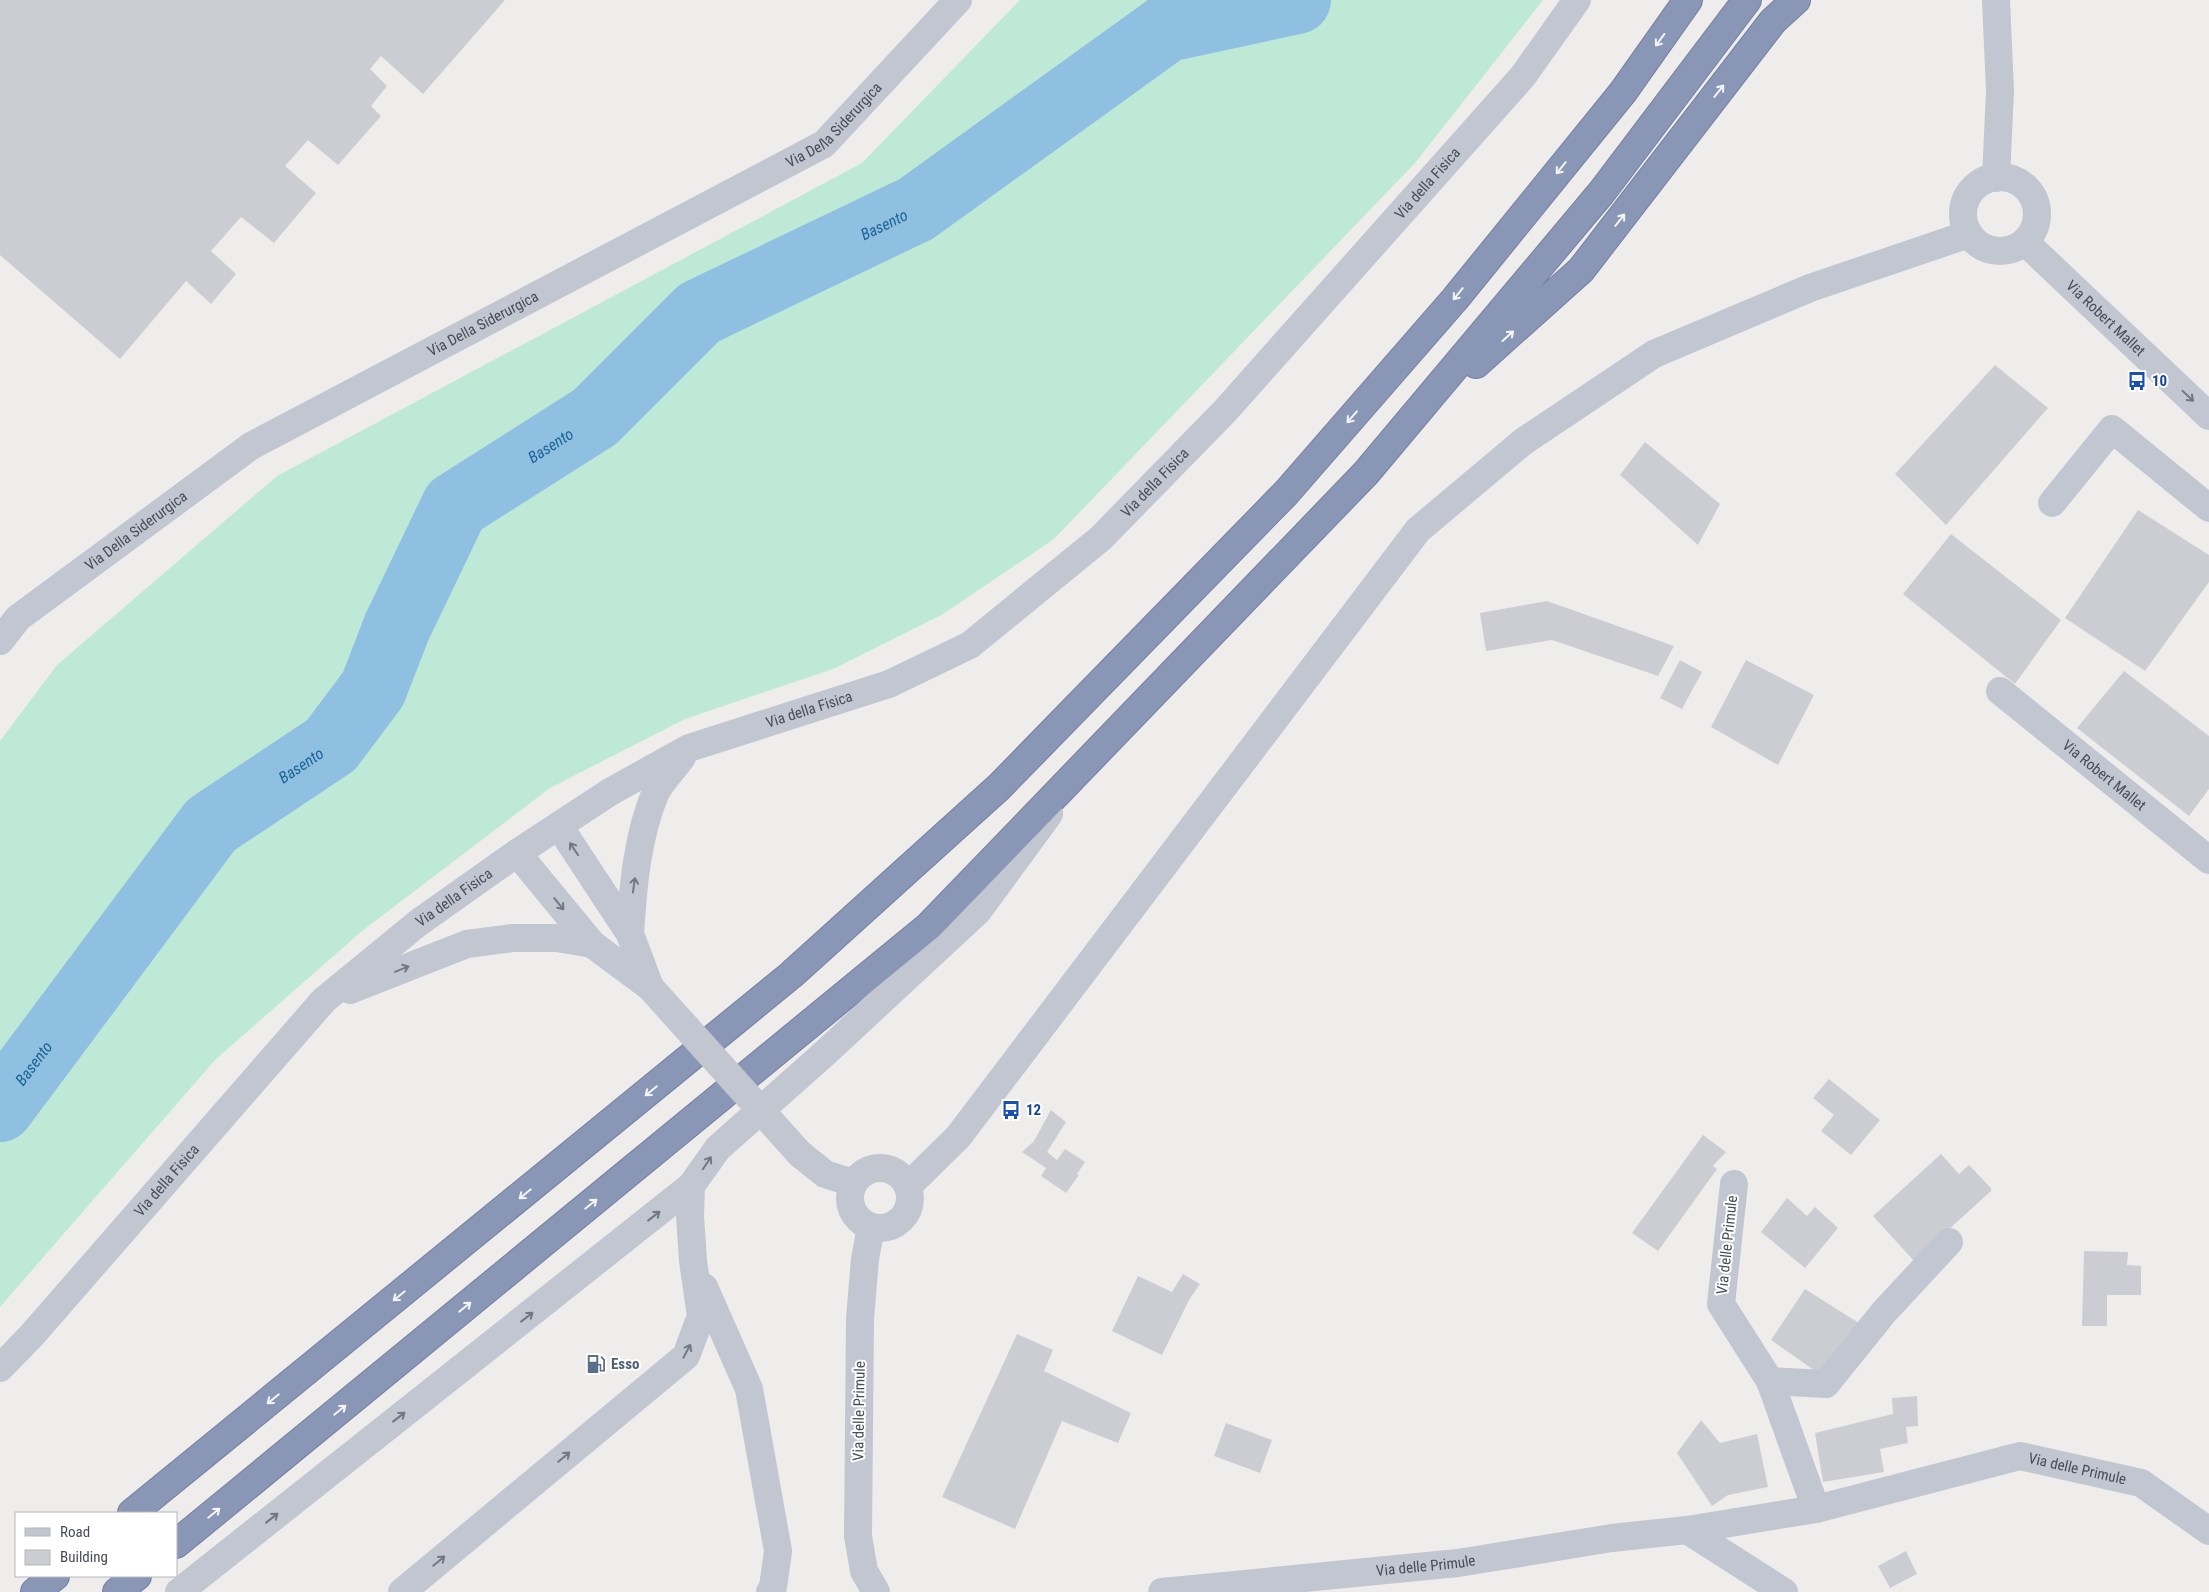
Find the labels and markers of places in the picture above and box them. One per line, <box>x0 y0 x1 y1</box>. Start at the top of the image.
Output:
bus stop icon: 10 <box>2126 370 2148 392</box>
place label: 10 <box>2152 372 2167 390</box>
bus stop icon: 12 <box>1000 1099 1022 1121</box>
place label: 12 <box>1026 1101 1041 1119</box>
fuel station icon: Esso <box>585 1353 607 1375</box>
place label: Esso <box>611 1355 639 1373</box>

